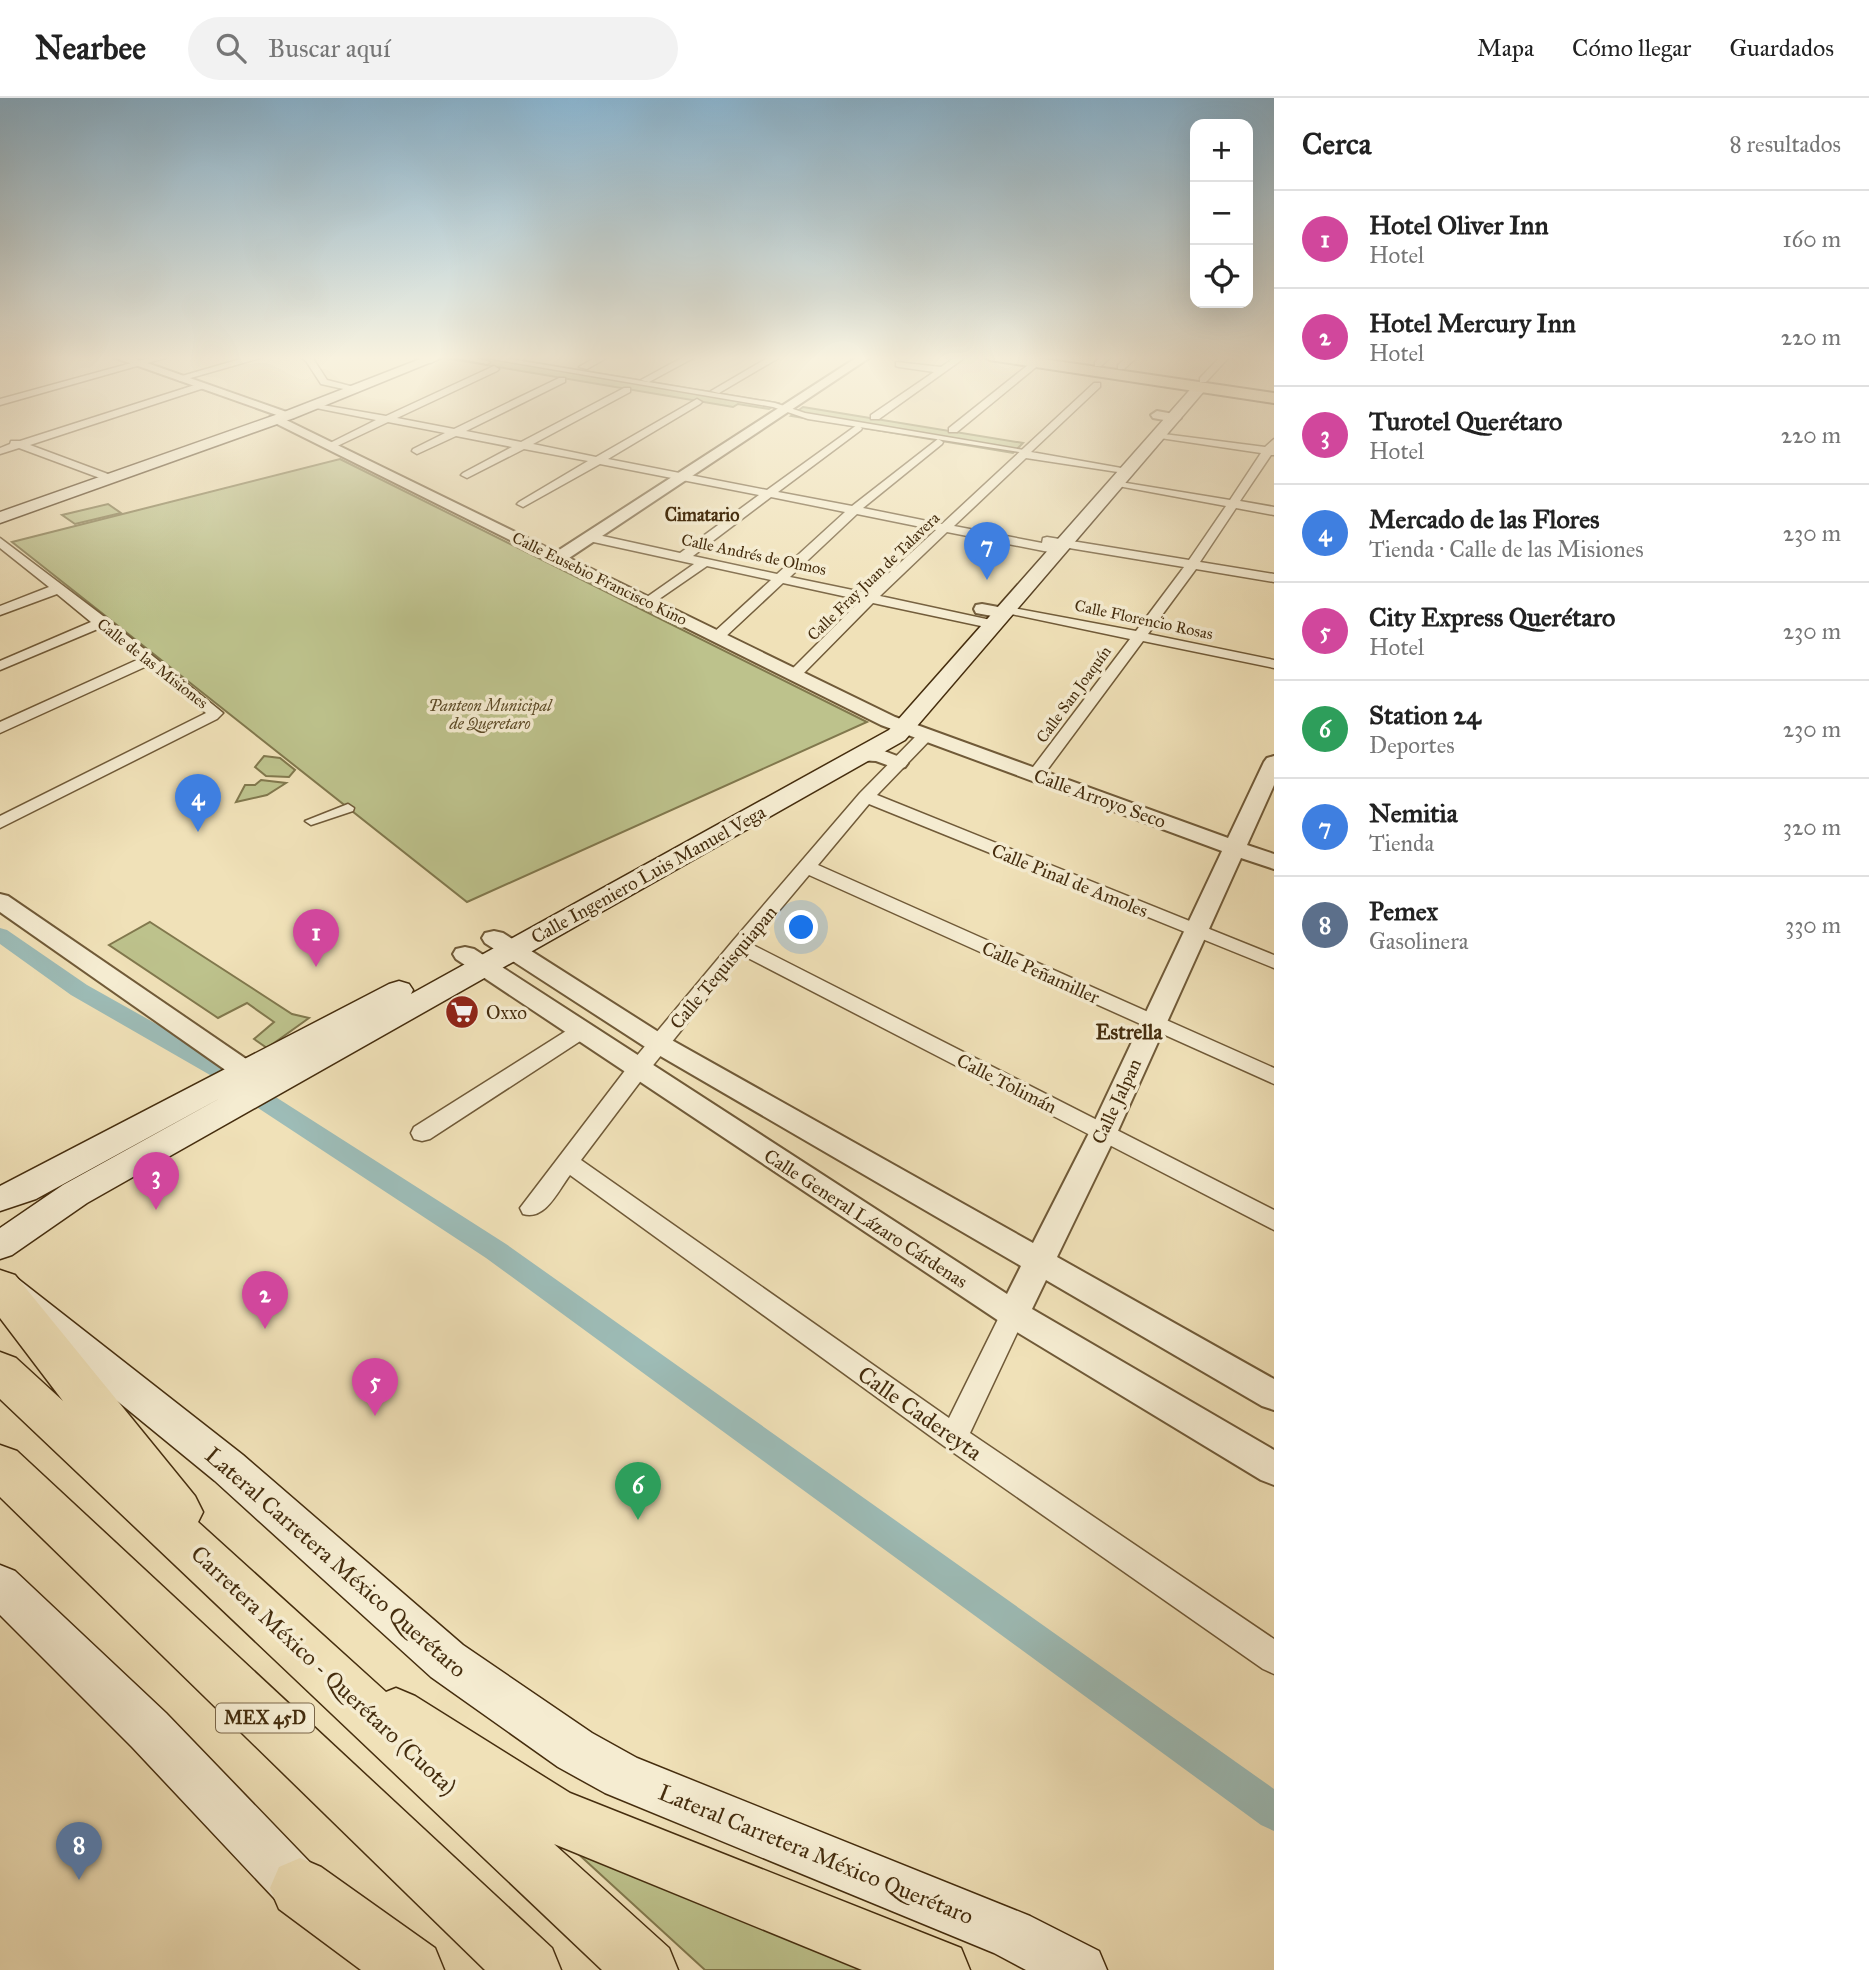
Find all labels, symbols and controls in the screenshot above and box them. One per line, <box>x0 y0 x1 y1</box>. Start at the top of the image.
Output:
search box <box>188 17 678 80</box>
text: Nearbee <box>35 28 146 68</box>
icon: search <box>212 29 250 67</box>
text: Buscar aquí <box>268 32 390 64</box>
text: Mapa <box>1477 33 1534 63</box>
text: Cómo llegar <box>1572 33 1691 63</box>
text: Guardados <box>1729 33 1834 63</box>
map controls <box>1190 119 1253 308</box>
button: + <box>1190 119 1253 182</box>
text: Cerca <box>1302 126 1371 162</box>
text: 8 resultados <box>1729 130 1841 158</box>
button: − <box>1190 182 1253 245</box>
text: Hotel Oliver Inn <box>1369 209 1548 241</box>
text: 1 <box>1320 225 1330 253</box>
text: 160 m <box>1783 225 1841 253</box>
text: Hotel <box>1369 241 1424 269</box>
button: locate <box>1190 245 1253 308</box>
text: Hotel Mercury Inn <box>1369 307 1576 339</box>
text: 2 <box>1319 323 1331 351</box>
text: 220 m <box>1781 323 1841 351</box>
text: Hotel <box>1369 339 1424 367</box>
text: Turotel Querétaro <box>1369 405 1562 437</box>
text: 3 <box>1320 421 1330 449</box>
text: 220 m <box>1781 421 1841 449</box>
text: Hotel <box>1369 437 1424 465</box>
text: Mercado de las Flores <box>1369 503 1600 535</box>
district label: Cimatario <box>665 504 739 526</box>
street label: Calle Fray Juan de Talavera <box>803 508 944 645</box>
text: 4 <box>1319 519 1331 547</box>
text: 230 m <box>1783 519 1841 547</box>
pin: 7 <box>964 522 1010 580</box>
street label: Calle Eusebio Francisco Kino <box>509 528 690 629</box>
street label: Calle Andrés de Olmos <box>680 530 828 579</box>
text: Tienda · Calle de las Misiones <box>1369 535 1644 563</box>
street label: Calle Florencio Rosas <box>1073 596 1215 643</box>
text: City Express Querétaro <box>1369 601 1615 633</box>
street label: Calle de las Misiones <box>94 614 212 713</box>
text: 5 <box>1320 617 1330 645</box>
text: 230 m <box>1783 617 1841 645</box>
text: Hotel <box>1369 633 1424 661</box>
street label: Calle San Joaquín <box>1032 642 1116 747</box>
park label: Panteon Municipal de Queretaro <box>429 696 553 733</box>
text: Station 24 <box>1369 699 1481 731</box>
text: 6 <box>1319 715 1331 743</box>
text: 230 m <box>1783 715 1841 743</box>
text: Deportes <box>1369 731 1455 759</box>
street label: Calle Arroyo Seco <box>1031 764 1169 833</box>
pin: 4 <box>175 774 221 832</box>
text: Nemitia <box>1369 797 1458 829</box>
street label: Calle Ingeniero Luis Manuel Vega <box>527 800 771 950</box>
text: 7 <box>1319 813 1331 841</box>
text: 320 m <box>1783 813 1841 841</box>
text: Tienda <box>1369 829 1434 857</box>
street label: Calle Pinal de Amoles <box>988 839 1151 922</box>
text: Pemex <box>1369 895 1438 927</box>
street label: Calle Tequisquiapan <box>665 901 783 1034</box>
pin: 1 <box>293 909 339 967</box>
your location <box>784 910 818 944</box>
text: 8 <box>1319 911 1331 939</box>
text: 330 m <box>1785 911 1841 939</box>
text: Gasolinera <box>1369 927 1469 955</box>
street label: Calle Peñamiller <box>978 936 1104 1009</box>
supermarket icon: Oxxo <box>443 993 481 1031</box>
place label: Oxxo <box>486 1001 527 1024</box>
district label: Estrella <box>1096 1019 1164 1045</box>
street label: Calle Tolimán <box>953 1048 1061 1118</box>
street label: Calle Jalpan <box>1087 1055 1147 1148</box>
street label: Calle General Lázaro Cárdenas <box>760 1144 972 1293</box>
pin: 3 <box>133 1152 179 1210</box>
pin: 2 <box>242 1271 288 1329</box>
pin: 5 <box>352 1358 398 1416</box>
street label: Calle Cadereyta <box>852 1360 988 1466</box>
street label: Lateral Carretera México Querétaro <box>200 1441 472 1683</box>
pin: 6 <box>615 1462 661 1520</box>
street label: Carretera México - Querétaro (Cuota) <box>185 1539 463 1801</box>
road number: MEX 45D <box>216 1703 314 1732</box>
street label: Lateral Carretera México Querétaro <box>654 1778 978 1930</box>
pin: 8 <box>56 1822 102 1880</box>

